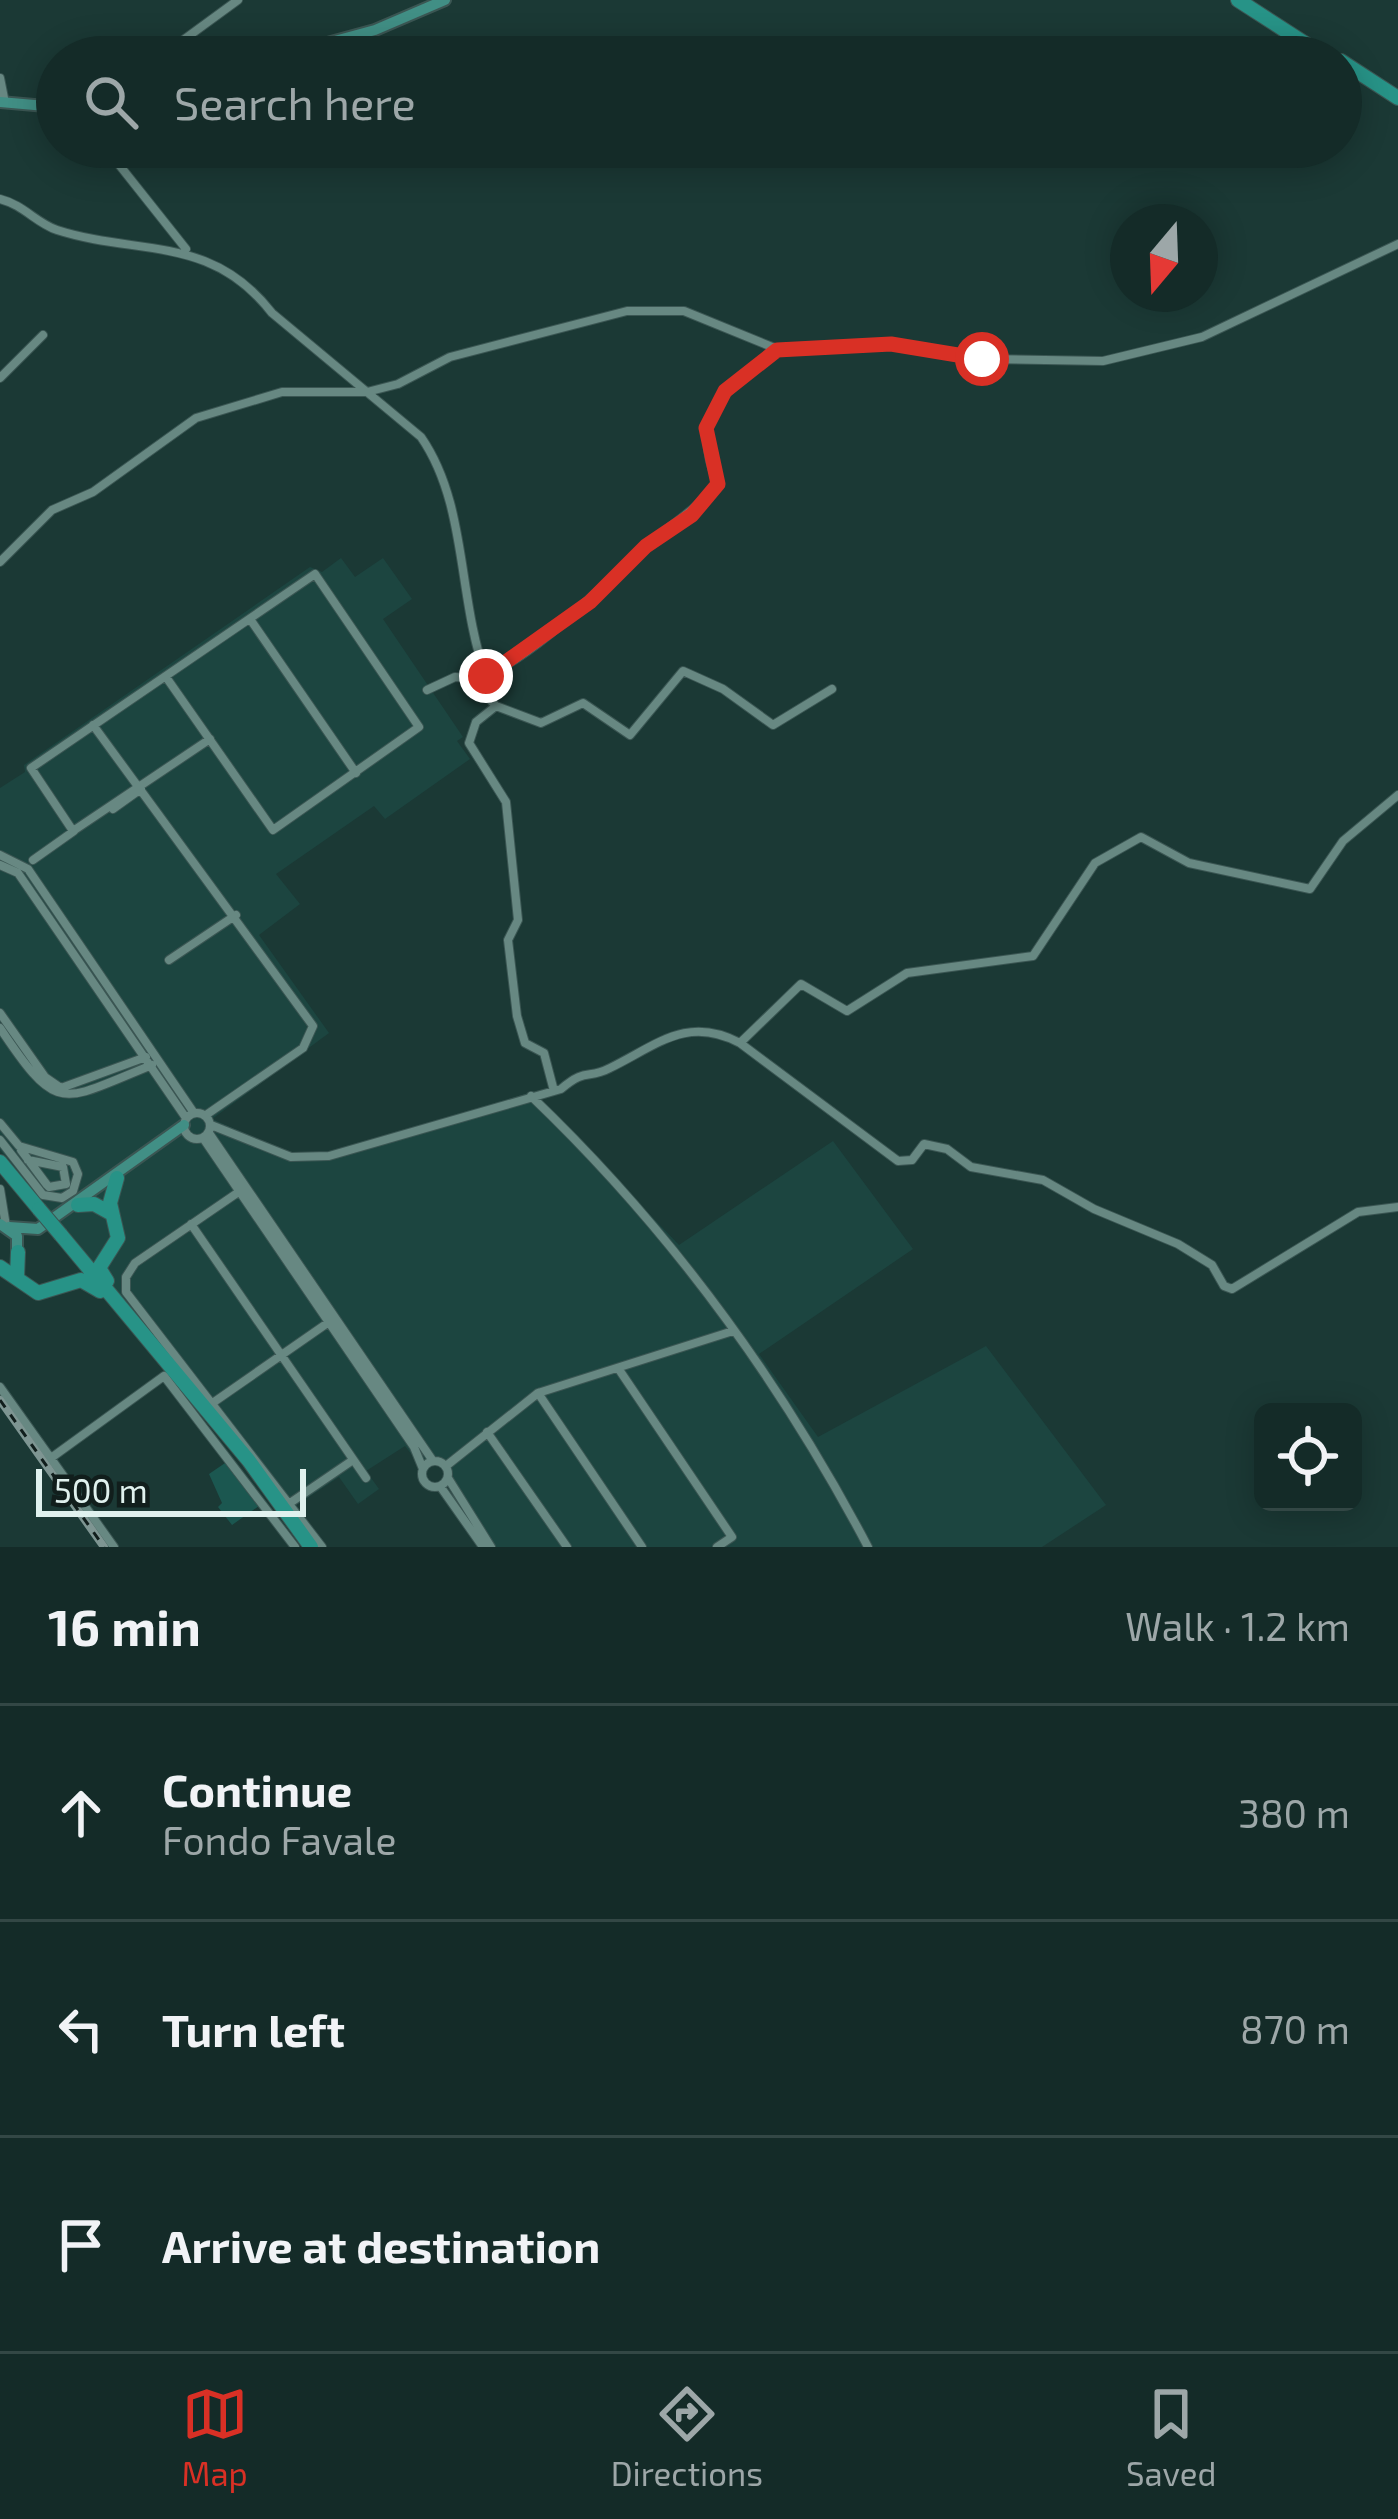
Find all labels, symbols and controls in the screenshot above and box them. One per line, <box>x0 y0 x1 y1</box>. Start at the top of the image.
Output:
search box <box>36 36 1362 168</box>
icon: search <box>78 69 144 135</box>
text: Search here <box>174 75 416 129</box>
north arrow <box>1110 204 1218 312</box>
route start <box>955 332 1009 386</box>
route end <box>459 649 513 703</box>
map controls <box>1254 1403 1362 1511</box>
button: locate <box>1254 1403 1362 1511</box>
scale bar <box>36 1463 306 1516</box>
text: 500 m <box>54 1470 148 1510</box>
text: 16 min <box>48 1595 201 1656</box>
text: Walk · 1.2 km <box>1125 1602 1350 1649</box>
text: Continue <box>162 1762 352 1816</box>
icon: ahead <box>48 1780 114 1846</box>
text: 380 m <box>1238 1789 1350 1836</box>
text: Fondo Favale <box>162 1816 396 1863</box>
icon: left <box>48 1996 114 2062</box>
text: Turn left <box>162 2002 345 2056</box>
text: 870 m <box>1240 2005 1350 2052</box>
icon: arrive <box>48 2212 114 2278</box>
text: Arrive at destination <box>162 2218 600 2272</box>
tab: Map <box>182 2381 248 2493</box>
tab: Directions <box>611 2381 763 2493</box>
tab: Saved <box>1126 2381 1216 2493</box>

